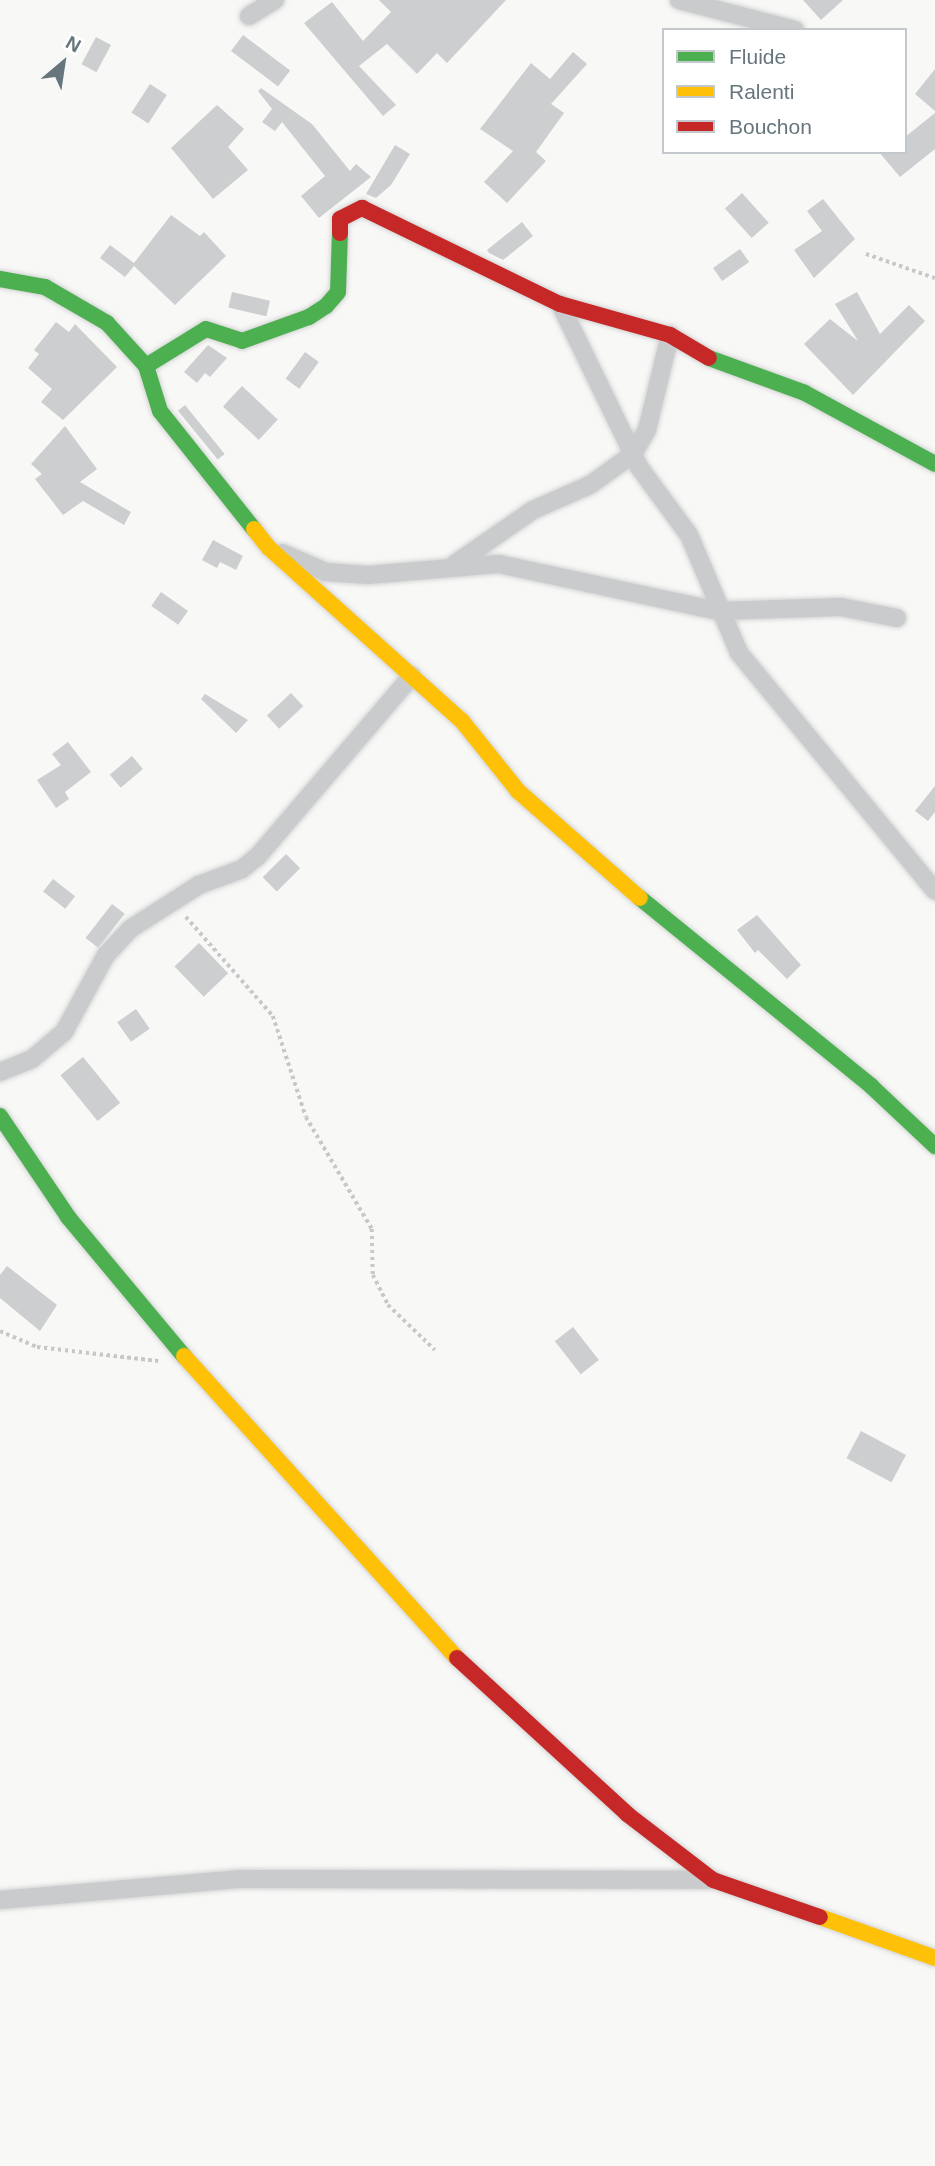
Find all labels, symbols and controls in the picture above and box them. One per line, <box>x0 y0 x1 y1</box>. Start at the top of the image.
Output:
north arrow <box>28 28 98 98</box>
legend <box>662 28 907 154</box>
text: N <box>62 32 85 57</box>
text: Fluide <box>729 45 786 68</box>
text: Ralenti <box>729 80 794 103</box>
text: Bouchon <box>729 115 812 138</box>

